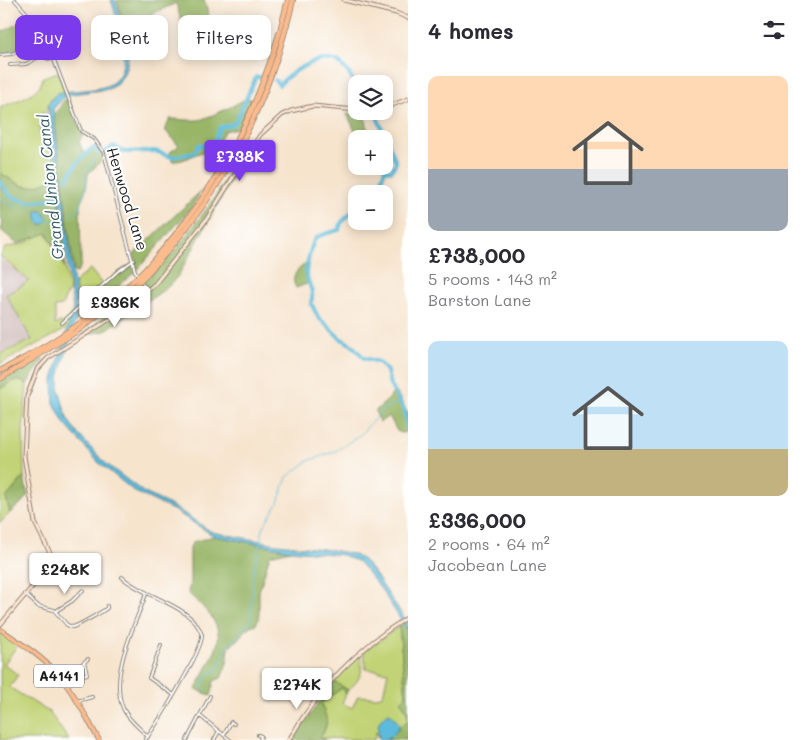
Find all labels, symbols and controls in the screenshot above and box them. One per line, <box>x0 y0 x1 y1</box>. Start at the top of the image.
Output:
chip: Buy <box>15 15 81 60</box>
chip: Rent <box>91 15 168 60</box>
chip: Filters <box>178 15 271 60</box>
icon: filters <box>760 16 788 44</box>
text: 4 homes <box>428 17 514 44</box>
map controls <box>348 75 393 230</box>
button: layers <box>348 75 393 120</box>
icon: home <box>563 108 653 198</box>
water label: Grand Union Canal <box>31 113 68 261</box>
button: + <box>348 130 393 175</box>
pin: £738K <box>205 140 275 182</box>
street label: Henwood Lane <box>103 145 153 253</box>
text: £738K <box>216 145 264 166</box>
button: − <box>348 185 393 230</box>
text: £738,000 <box>428 241 525 268</box>
text: 5 rooms · 143 m² <box>428 268 557 289</box>
pin: £336K <box>80 286 150 328</box>
text: Barston Lane <box>428 289 531 310</box>
text: £336K <box>90 291 140 312</box>
icon: home <box>563 373 653 463</box>
text: £336,000 <box>428 506 526 533</box>
text: 2 rooms · 64 m² <box>428 533 550 554</box>
pin: £248K <box>30 552 100 595</box>
text: Jacobean Lane <box>428 554 547 575</box>
text: £248K <box>40 558 90 579</box>
road number: A4141 <box>34 664 84 688</box>
pin: £274K <box>262 668 332 710</box>
text: £274K <box>273 673 321 694</box>

